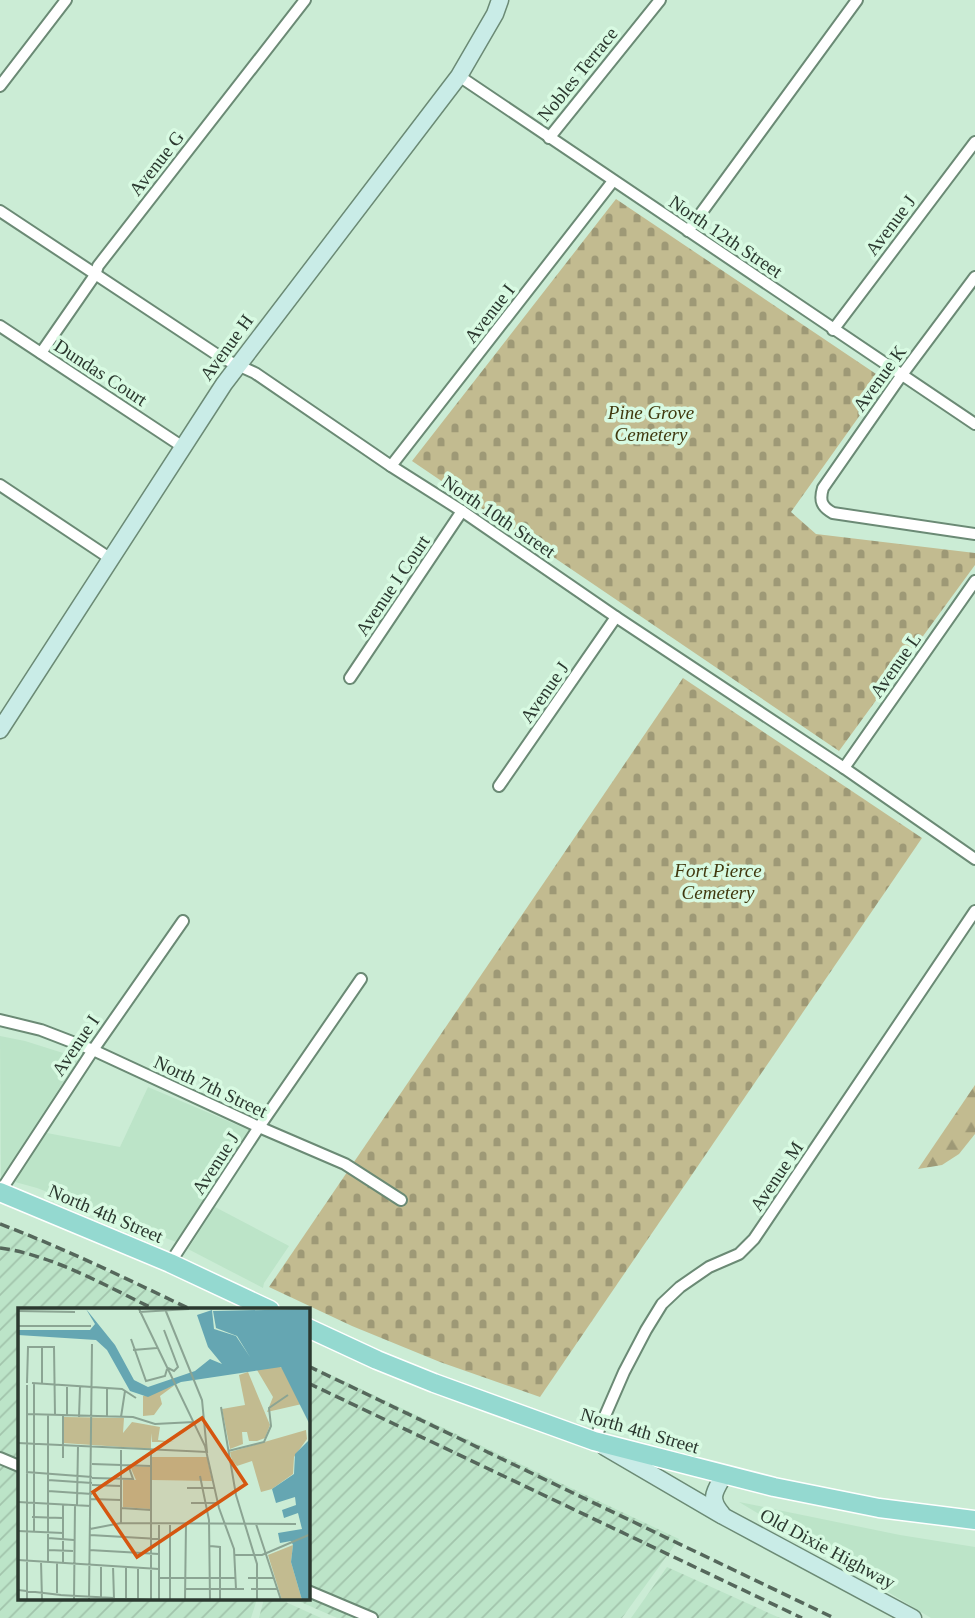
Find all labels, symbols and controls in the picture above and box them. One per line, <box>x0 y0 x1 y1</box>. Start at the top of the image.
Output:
street label: Nobles Terrace <box>533 23 622 126</box>
street label: Avenue G <box>125 127 188 200</box>
street label: North 12th Street <box>665 191 787 282</box>
street label: Avenue J <box>861 191 920 260</box>
street label: Avenue I <box>460 280 519 347</box>
street label: Avenue H <box>196 310 257 384</box>
street label: Dundas Court <box>51 335 152 411</box>
street label: Avenue K <box>849 341 910 415</box>
park label: Pine Grove Cemetery <box>607 402 694 445</box>
street label: North 10th Street <box>438 471 560 562</box>
street label: Avenue I Court <box>351 530 434 640</box>
street label: Avenue L <box>866 629 925 702</box>
street label: Avenue J <box>516 658 573 727</box>
park label: Fort Pierce Cemetery <box>673 860 762 903</box>
street label: Avenue I <box>47 1011 103 1080</box>
street label: North 7th Street <box>151 1051 271 1122</box>
street label: Avenue J <box>188 1128 243 1198</box>
street label: Avenue M <box>746 1137 807 1215</box>
street label: North 4th Street <box>45 1180 167 1247</box>
inset map <box>18 1308 310 1600</box>
street label: North 4th Street <box>578 1404 702 1458</box>
street label: Old Dixie Highway <box>757 1504 899 1593</box>

